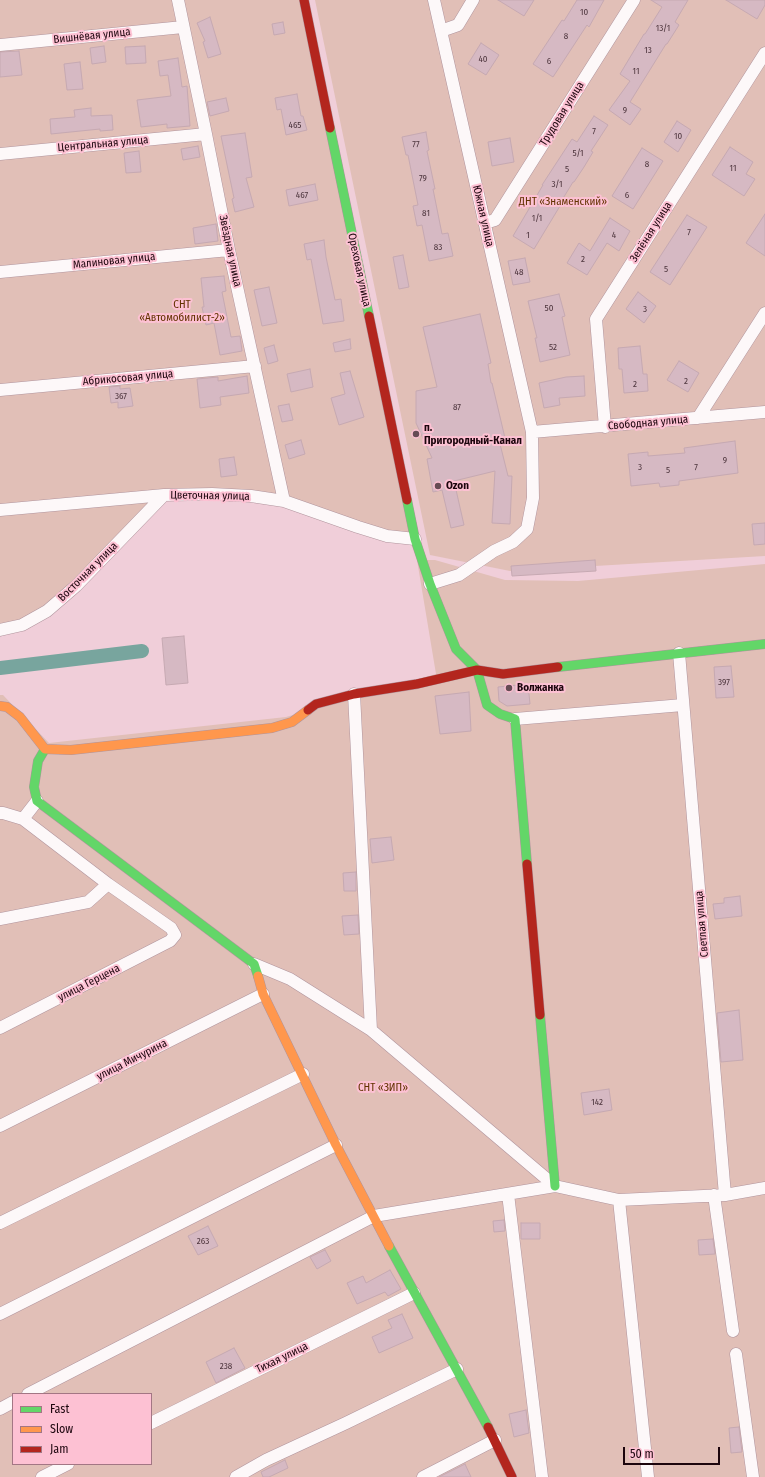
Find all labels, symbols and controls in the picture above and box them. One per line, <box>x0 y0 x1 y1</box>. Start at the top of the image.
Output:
house number: 10 <box>580 7 588 17</box>
house number: 13/1 <box>656 23 670 33</box>
street label: Вишнёвая улица <box>53 25 131 47</box>
house number: 8 <box>564 31 568 41</box>
house number: 13 <box>644 45 652 55</box>
house number: 40 <box>478 54 488 64</box>
house number: 6 <box>547 56 551 66</box>
house number: 11 <box>633 66 639 76</box>
street label: Трудовая улица <box>537 79 587 149</box>
house number: 9 <box>623 105 627 115</box>
house number: 465 <box>289 120 301 130</box>
house number: 7 <box>592 126 596 136</box>
house number: 10 <box>674 131 682 141</box>
street label: Центральная улица <box>57 133 149 155</box>
house number: 77 <box>412 139 420 149</box>
house number: 5/1 <box>572 148 584 158</box>
house number: 8 <box>645 159 649 169</box>
house number: 11 <box>730 163 736 173</box>
house number: 5 <box>565 164 569 174</box>
house number: 79 <box>419 173 427 183</box>
house number: 3/1 <box>551 179 563 189</box>
street label: Южная улица <box>470 184 496 248</box>
house number: 467 <box>296 190 308 200</box>
house number: 6 <box>625 190 629 200</box>
park label: ДНТ «Знаменский» <box>519 195 607 209</box>
street label: Зелёная улица <box>627 199 675 265</box>
house number: 81 <box>422 208 430 218</box>
house number: 1/1 <box>532 213 542 223</box>
street label: Звёздная улица <box>216 214 244 288</box>
house number: 7 <box>687 227 691 237</box>
house number: 1 <box>526 230 530 240</box>
house number: 4 <box>612 230 616 240</box>
street label: Ореховая улица <box>345 232 373 308</box>
house number: 83 <box>434 242 442 252</box>
street label: Малиновая улица <box>72 250 156 272</box>
house number: 2 <box>581 254 585 264</box>
house number: 5 <box>664 264 668 274</box>
house number: 48 <box>515 267 523 277</box>
park label: СНТ «Автомобилист-2» <box>139 298 225 324</box>
house number: 50 <box>545 303 553 313</box>
house number: 3 <box>643 304 647 314</box>
house number: 52 <box>549 342 557 352</box>
street label: Абрикосовая улица <box>82 367 174 389</box>
house number: 2 <box>684 376 688 386</box>
house number: 2 <box>633 379 637 389</box>
house number: 367 <box>115 391 127 401</box>
house number: 87 <box>453 402 461 412</box>
street label: Свободная улица <box>607 413 689 433</box>
place label: п. Пригородный-Канал <box>424 421 522 447</box>
marker: п. Пригородный-Канал <box>411 429 421 439</box>
house number: 9 <box>723 455 727 465</box>
house number: 3 <box>638 462 642 472</box>
house number: 7 <box>694 462 698 472</box>
house number: 5 <box>666 465 670 475</box>
place label: Ozon <box>446 479 469 493</box>
marker: Ozon <box>433 481 443 491</box>
street label: Цветочная улица <box>170 489 250 503</box>
street label: Восточная улица <box>55 539 121 605</box>
house number: 397 <box>718 677 730 687</box>
place label: Волжанка <box>517 681 564 695</box>
marker: Волжанка <box>504 683 514 693</box>
street label: Светлая улица <box>693 890 711 958</box>
street label: улица Герцена <box>56 962 122 1004</box>
street label: улица Мичурина <box>95 1037 169 1083</box>
park label: СНТ «ЗИП» <box>358 1081 408 1095</box>
house number: 142 <box>591 1097 603 1107</box>
house number: 263 <box>197 1236 209 1246</box>
street label: Тихая улица <box>254 1340 310 1376</box>
house number: 238 <box>220 1361 232 1371</box>
legend <box>12 1393 152 1465</box>
text: Fast <box>50 1402 69 1416</box>
text: Slow <box>50 1422 73 1436</box>
scale bar <box>625 1439 722 1465</box>
text: Jam <box>50 1442 68 1456</box>
text: 50 m <box>630 1447 654 1461</box>

